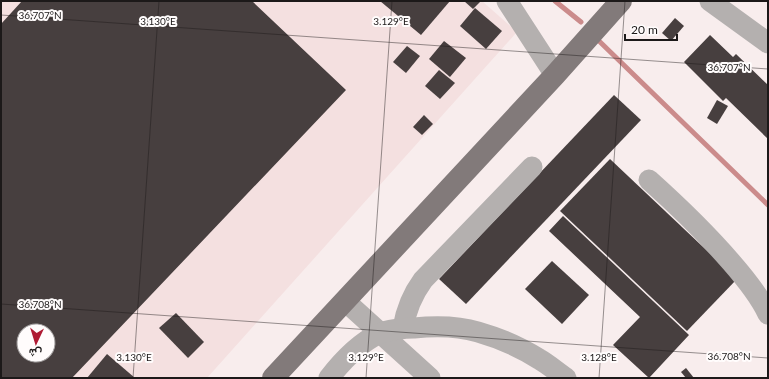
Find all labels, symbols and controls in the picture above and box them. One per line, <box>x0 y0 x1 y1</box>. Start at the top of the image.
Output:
text: 36.707°N <box>18 9 62 21</box>
text: 3.130°E <box>140 15 176 27</box>
text: 3.129°E <box>373 15 409 27</box>
scale bar <box>625 16 677 42</box>
text: 20 m <box>631 22 658 37</box>
text: 36.707°N <box>707 61 751 73</box>
text: 36.708°N <box>18 298 62 310</box>
north arrow <box>16 323 56 363</box>
text: ش <box>28 346 42 360</box>
text: 36.708°N <box>707 350 751 362</box>
text: 3.130°E <box>116 351 152 363</box>
text: 3.129°E <box>348 351 384 363</box>
text: 3.128°E <box>581 351 617 363</box>

